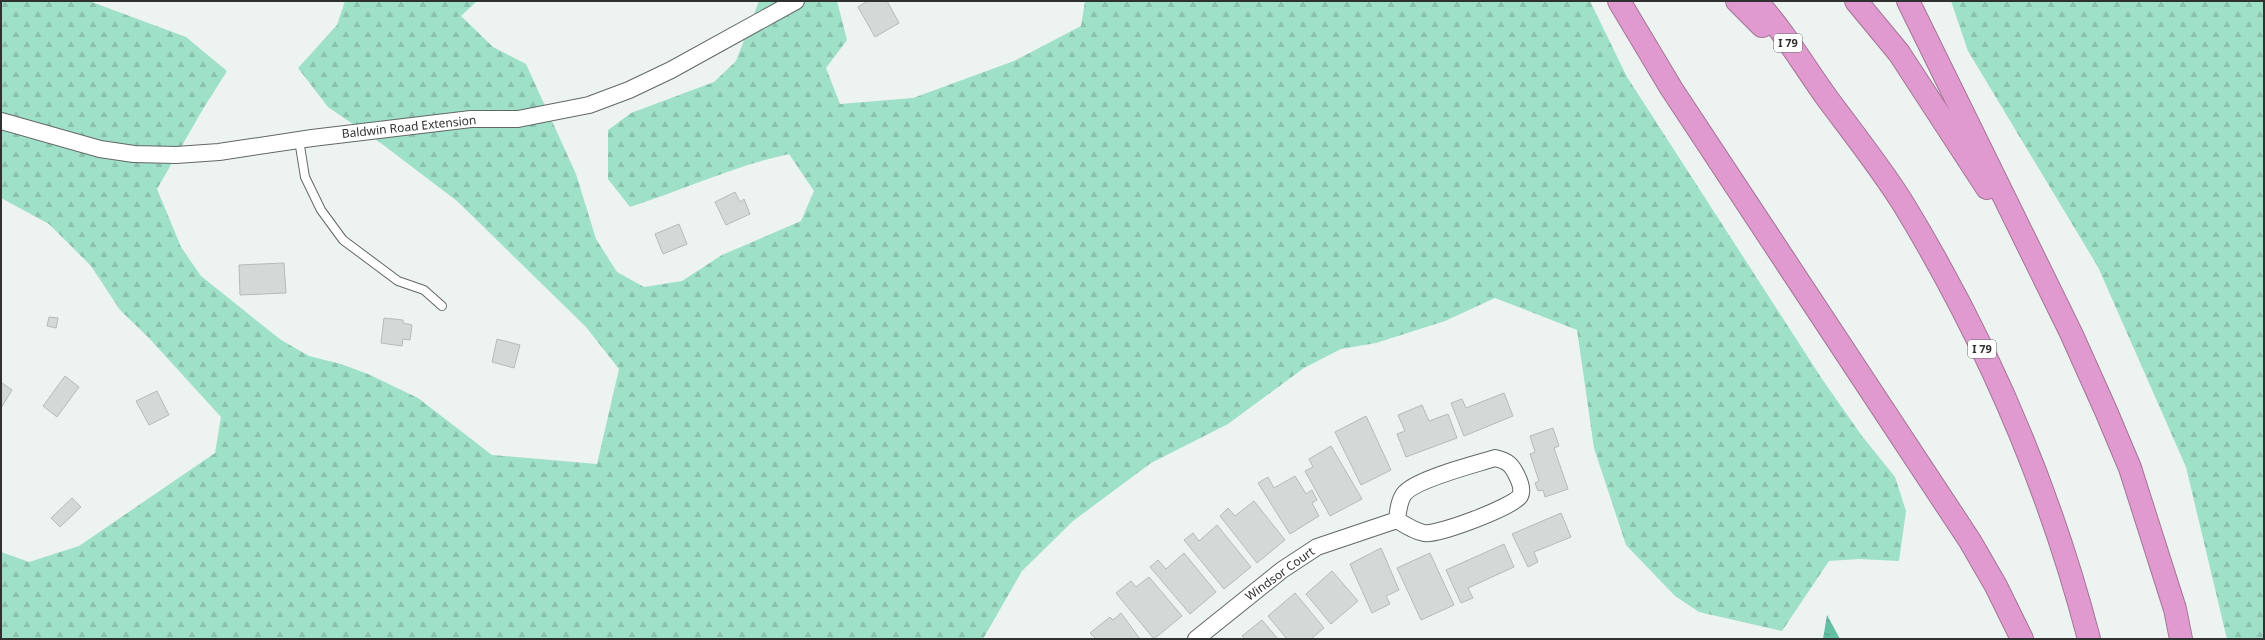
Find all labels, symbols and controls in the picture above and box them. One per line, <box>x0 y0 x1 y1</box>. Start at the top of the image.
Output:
road number: I 79 <box>1774 34 1802 52</box>
street label: Baldwin Road Extension <box>341 111 477 142</box>
road number: I 79 <box>1968 340 1996 358</box>
street label: Windsor Court <box>1242 542 1318 604</box>

